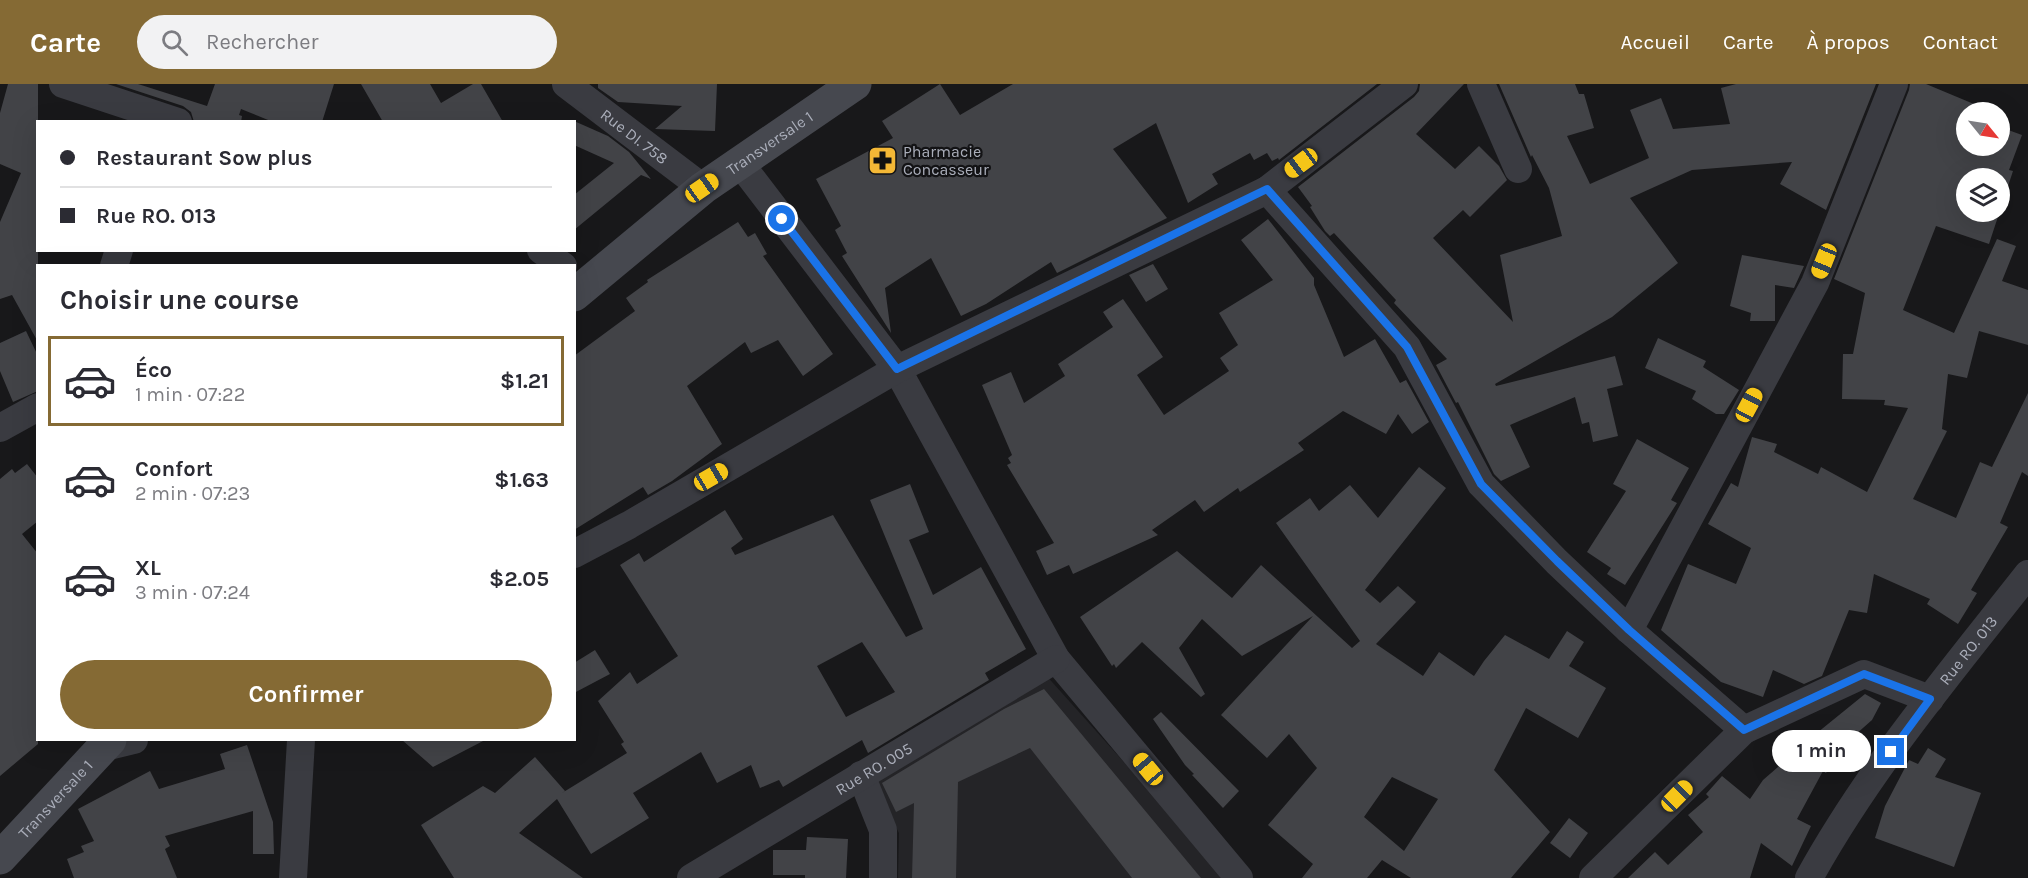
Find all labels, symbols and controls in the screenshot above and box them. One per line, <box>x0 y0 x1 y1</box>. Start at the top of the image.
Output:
search box <box>137 15 557 69</box>
text: Carte <box>30 26 101 59</box>
icon: search <box>158 26 191 59</box>
text: Rechercher <box>206 29 319 55</box>
text: Accueil <box>1621 30 1690 54</box>
text: Carte <box>1723 30 1774 54</box>
text: À propos <box>1807 30 1890 54</box>
text: Contact <box>1923 30 1998 54</box>
north arrow <box>1956 102 2010 156</box>
map controls <box>1956 102 2010 222</box>
street label: Rue DI. 758 <box>597 105 672 168</box>
street label: Transversale 1 <box>723 107 817 179</box>
place label: Pharmacie Concasseur <box>903 142 989 179</box>
pharmacy icon: Pharmacie Concasseur <box>866 144 898 176</box>
text: Restaurant Sow plus <box>96 145 312 171</box>
car <box>1281 145 1321 181</box>
button: layers <box>1956 168 2010 222</box>
car <box>682 170 722 206</box>
text: Rue RO. 013 <box>96 203 216 229</box>
route start <box>768 205 795 232</box>
car <box>1809 241 1839 281</box>
text: Choisir une course <box>60 284 299 316</box>
icon: car <box>63 354 117 408</box>
text: Éco <box>135 357 172 383</box>
text: $1.21 <box>500 368 549 394</box>
text: 1 min · 07:22 <box>135 383 245 406</box>
car <box>1733 385 1765 425</box>
icon: car <box>63 453 117 507</box>
text: Confort <box>135 456 213 482</box>
car <box>691 460 731 494</box>
text: $1.63 <box>494 467 549 493</box>
text: 2 min · 07:23 <box>135 482 250 505</box>
icon: car <box>63 552 117 606</box>
text: XL <box>135 555 161 581</box>
text: $2.05 <box>489 566 549 592</box>
text: 3 min · 07:24 <box>135 581 250 604</box>
street label: Rue RO. 013 <box>1935 612 2001 689</box>
button: Confirmer <box>60 660 552 729</box>
callout: 1 min <box>1771 731 1870 773</box>
street label: Rue RO. 005 <box>832 738 916 799</box>
route end <box>1877 738 1904 765</box>
text: 1 min <box>1796 739 1847 762</box>
car <box>1130 749 1166 789</box>
street label: Transversale 1 <box>14 756 97 842</box>
car <box>1658 777 1696 815</box>

